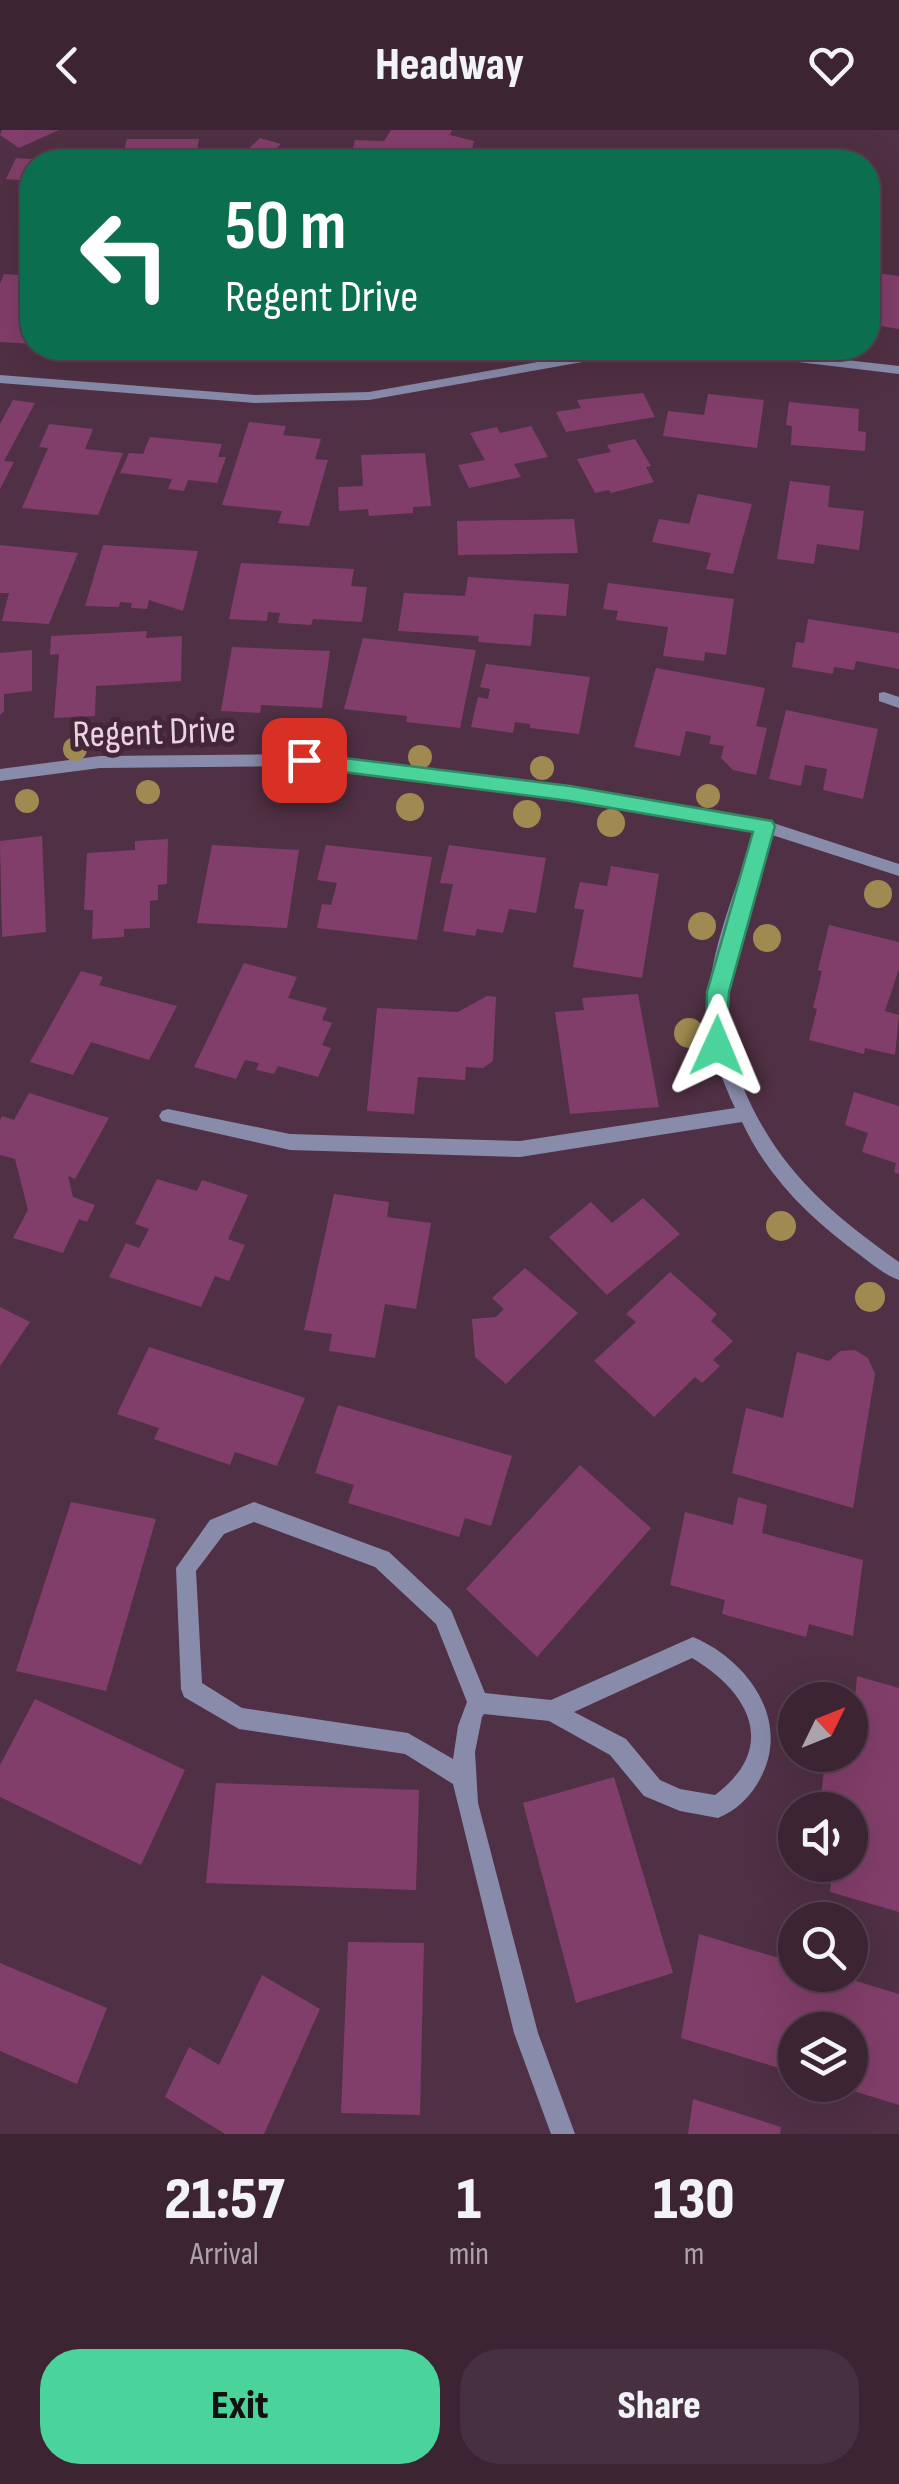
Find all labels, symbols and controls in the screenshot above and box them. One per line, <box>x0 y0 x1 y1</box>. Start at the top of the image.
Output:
icon: back <box>40 38 95 93</box>
text: Headway <box>375 38 524 93</box>
icon: heart <box>804 38 859 93</box>
text: 50 m <box>225 185 346 269</box>
icon: left <box>60 190 190 320</box>
text: Regent Drive <box>225 270 418 325</box>
street label: Regent Drive <box>72 707 236 758</box>
pin <box>262 718 347 803</box>
icon: arrive <box>277 733 332 788</box>
position arrow <box>665 994 769 1098</box>
north arrow <box>778 1682 868 1772</box>
map controls <box>778 1682 868 2102</box>
button: sound <box>778 1792 868 1882</box>
button: search <box>778 1902 868 1992</box>
button: layers <box>778 2012 868 2102</box>
text: 21:57 <box>164 2164 284 2236</box>
text: 1 <box>456 2164 481 2236</box>
text: 130 <box>653 2164 735 2236</box>
text: Arrival <box>190 2235 259 2274</box>
text: min <box>449 2235 489 2274</box>
text: m <box>684 2235 704 2274</box>
button: Exit <box>40 2349 440 2464</box>
button: Share <box>460 2349 859 2464</box>

